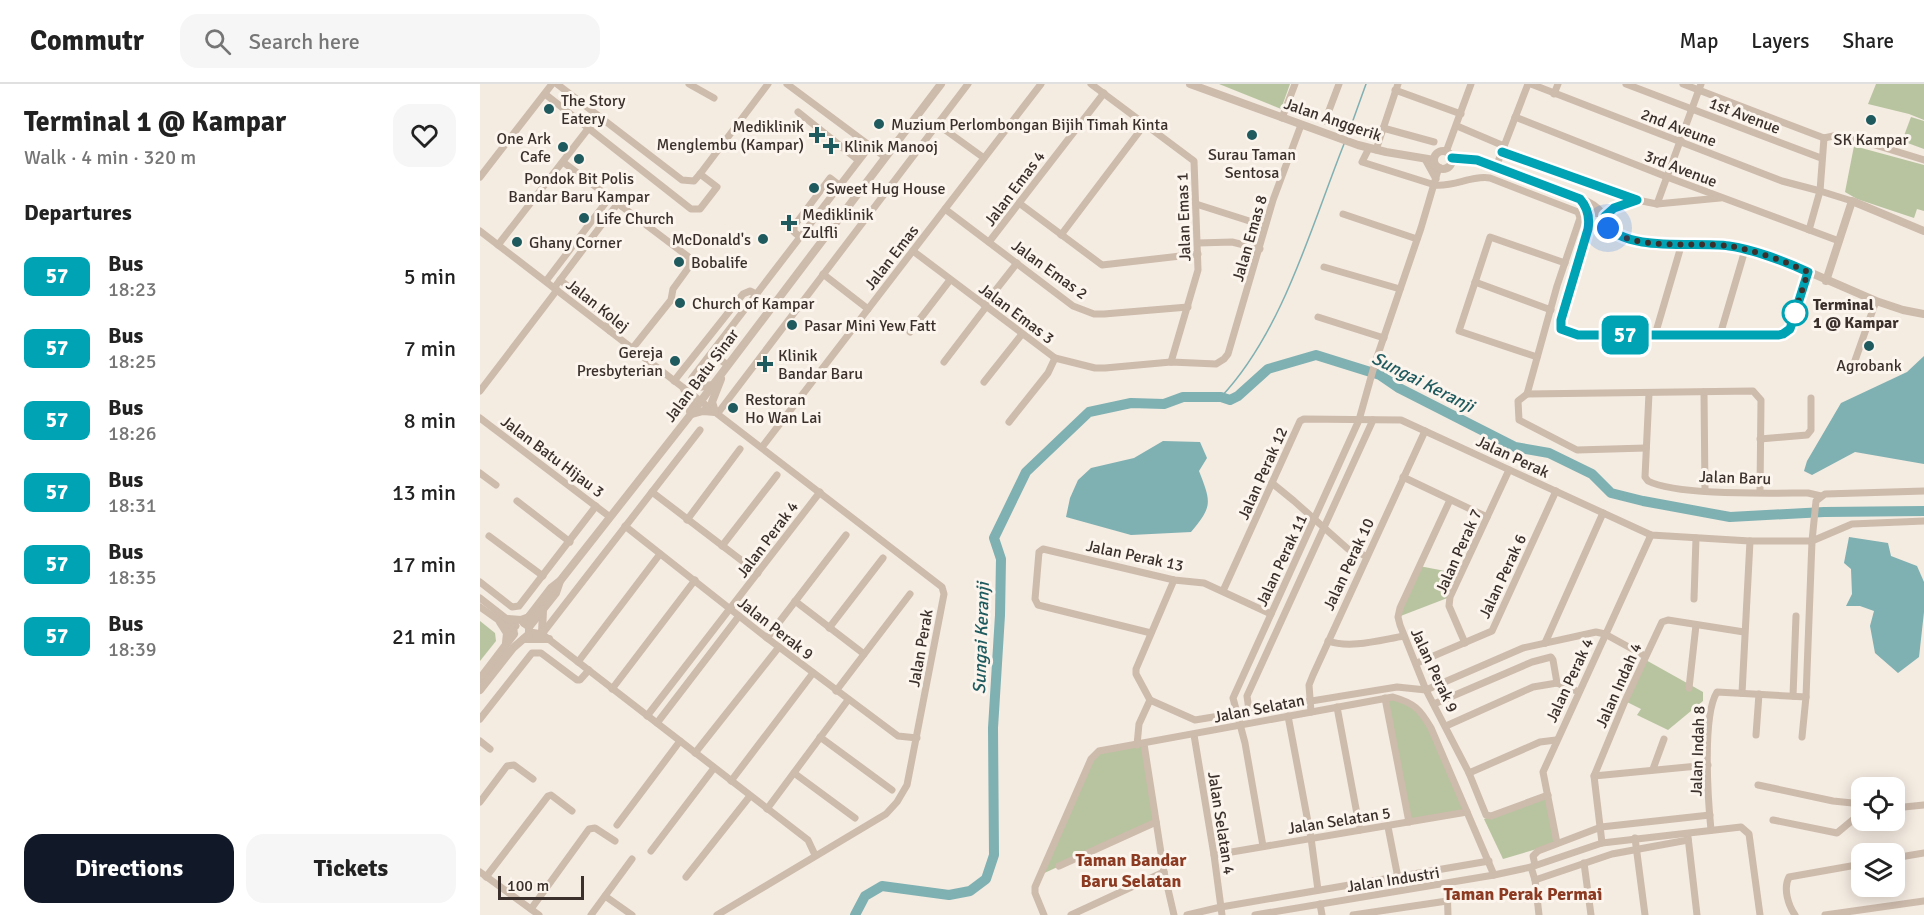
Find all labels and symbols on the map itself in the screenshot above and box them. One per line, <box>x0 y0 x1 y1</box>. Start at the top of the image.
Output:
place label: The Story Eatery <box>561 91 626 129</box>
street label: 1st Avenue <box>1706 93 1783 139</box>
street label: Jalan Anggerik <box>1281 94 1384 146</box>
marker: The Story Eatery <box>542 102 556 116</box>
street label: 2nd Aveune <box>1638 104 1719 152</box>
marker: SK Kampar <box>1864 113 1878 127</box>
place label: Muzium Perlombongan Bijih Timah Kinta <box>891 115 1168 135</box>
place label: Mediklinik Menglembu (Kampar) <box>656 117 804 155</box>
marker: Muzium Perlombongan Bijih Timah Kinta <box>872 117 886 131</box>
marker: Mediklinik Menglembu (Kampar) <box>808 126 826 144</box>
marker: Surau Taman Sentosa <box>1245 128 1259 142</box>
place label: One Ark Cafe <box>497 129 551 167</box>
place label: SK Kampar <box>1834 130 1909 150</box>
marker: Klinik Manooj <box>822 137 840 155</box>
place label: Klinik Manooj <box>844 137 938 157</box>
marker: One Ark Cafe <box>556 140 570 154</box>
place label: Surau Taman Sentosa <box>1208 145 1296 183</box>
street label: 3rd Avenue <box>1641 146 1720 192</box>
street label: Jalan Emas 4 <box>980 147 1050 230</box>
marker: Pondok Bit Polis Bandar Baru Kampar <box>572 152 586 166</box>
place label: Pondok Bit Polis Bandar Baru Kampar <box>508 169 650 207</box>
street label: Jalan Emas 1 <box>1172 172 1196 262</box>
place label: Sweet Hug House <box>826 179 945 199</box>
marker: Sweet Hug House <box>807 181 821 195</box>
street label: Jalan Emas 8 <box>1228 193 1272 284</box>
place label: Mediklinik Zulfli <box>802 205 874 243</box>
place label: Life Church <box>596 209 674 229</box>
marker: Life Church <box>577 211 591 225</box>
your location <box>1593 213 1623 243</box>
marker: Mediklinik Zulfli <box>780 214 798 232</box>
street label: Jalan Emas <box>860 221 923 294</box>
place label: McDonald's <box>672 230 751 250</box>
marker: McDonald's <box>756 232 770 246</box>
place label: Ghany Corner <box>529 233 622 253</box>
marker: Ghany Corner <box>510 235 524 249</box>
street label: Jalan Emas 2 <box>1008 236 1091 304</box>
place label: Bobalife <box>691 253 748 273</box>
marker: Bobalife <box>672 255 686 269</box>
street label: Jalan Kolej <box>562 275 633 337</box>
street label: Jalan Emas 3 <box>975 279 1058 349</box>
place label: Church of Kampar <box>692 294 815 314</box>
place label: Terminal 1 @ Kampar <box>1813 295 1899 333</box>
marker: Church of Kampar <box>673 296 687 310</box>
marker: Terminal 1 @ Kampar <box>1782 300 1808 326</box>
place label: Pasar Mini Yew Fatt <box>804 316 937 336</box>
line badge: 57 <box>1598 316 1652 354</box>
marker: Pasar Mini Yew Fatt <box>785 318 799 332</box>
street label: Jalan Batu Sinar <box>660 325 743 426</box>
marker: Agrobank <box>1862 339 1876 353</box>
place label: Gereja Presbyterian <box>577 343 663 381</box>
place label: Klinik Bandar Baru <box>778 346 863 384</box>
water label: Sungai Keranji <box>1368 347 1480 418</box>
marker: Gereja Presbyterian <box>668 354 682 368</box>
marker: Klinik Bandar Baru <box>756 355 774 373</box>
place label: Agrobank <box>1836 356 1902 376</box>
place label: Restoran Ho Wan Lai <box>745 390 822 428</box>
marker: Restoran Ho Wan Lai <box>726 401 740 415</box>
street label: Jalan Batu Hijau 3 <box>497 411 608 502</box>
street label: Jalan Perak 12 <box>1234 424 1292 523</box>
street label: Jalan Perak <box>1473 431 1552 483</box>
street label: Jalan Baru <box>1698 467 1771 489</box>
street label: Jalan Perak 4 <box>733 497 803 582</box>
street label: Jalan Perak 7 <box>1431 506 1486 597</box>
street label: Jalan Perak 11 <box>1252 511 1312 610</box>
street label: Jalan Perak 10 <box>1319 515 1379 614</box>
street label: Jalan Perak 6 <box>1475 531 1531 622</box>
street label: Jalan Perak 13 <box>1084 536 1185 576</box>
water label: Sungai Keranji <box>968 580 994 694</box>
street label: Jalan Perak 9 <box>734 593 817 665</box>
street label: Jalan Perak <box>904 608 938 689</box>
street label: Jalan Perak 9 <box>1406 625 1462 716</box>
street label: Jalan Perak 4 <box>1542 635 1598 726</box>
street label: Jalan Indah 4 <box>1591 640 1647 731</box>
street label: Jalan Selatan <box>1212 690 1306 728</box>
street label: Jalan Indah 8 <box>1686 705 1710 797</box>
street label: Jalan Selatan 4 <box>1203 770 1239 876</box>
street label: Jalan Selatan 5 <box>1286 803 1392 839</box>
district label: Taman Bandar Baru Selatan <box>1076 849 1187 892</box>
street label: Jalan Industri <box>1345 863 1441 897</box>
scale bar <box>498 873 584 900</box>
district label: Taman Perak Permai <box>1444 883 1602 905</box>

